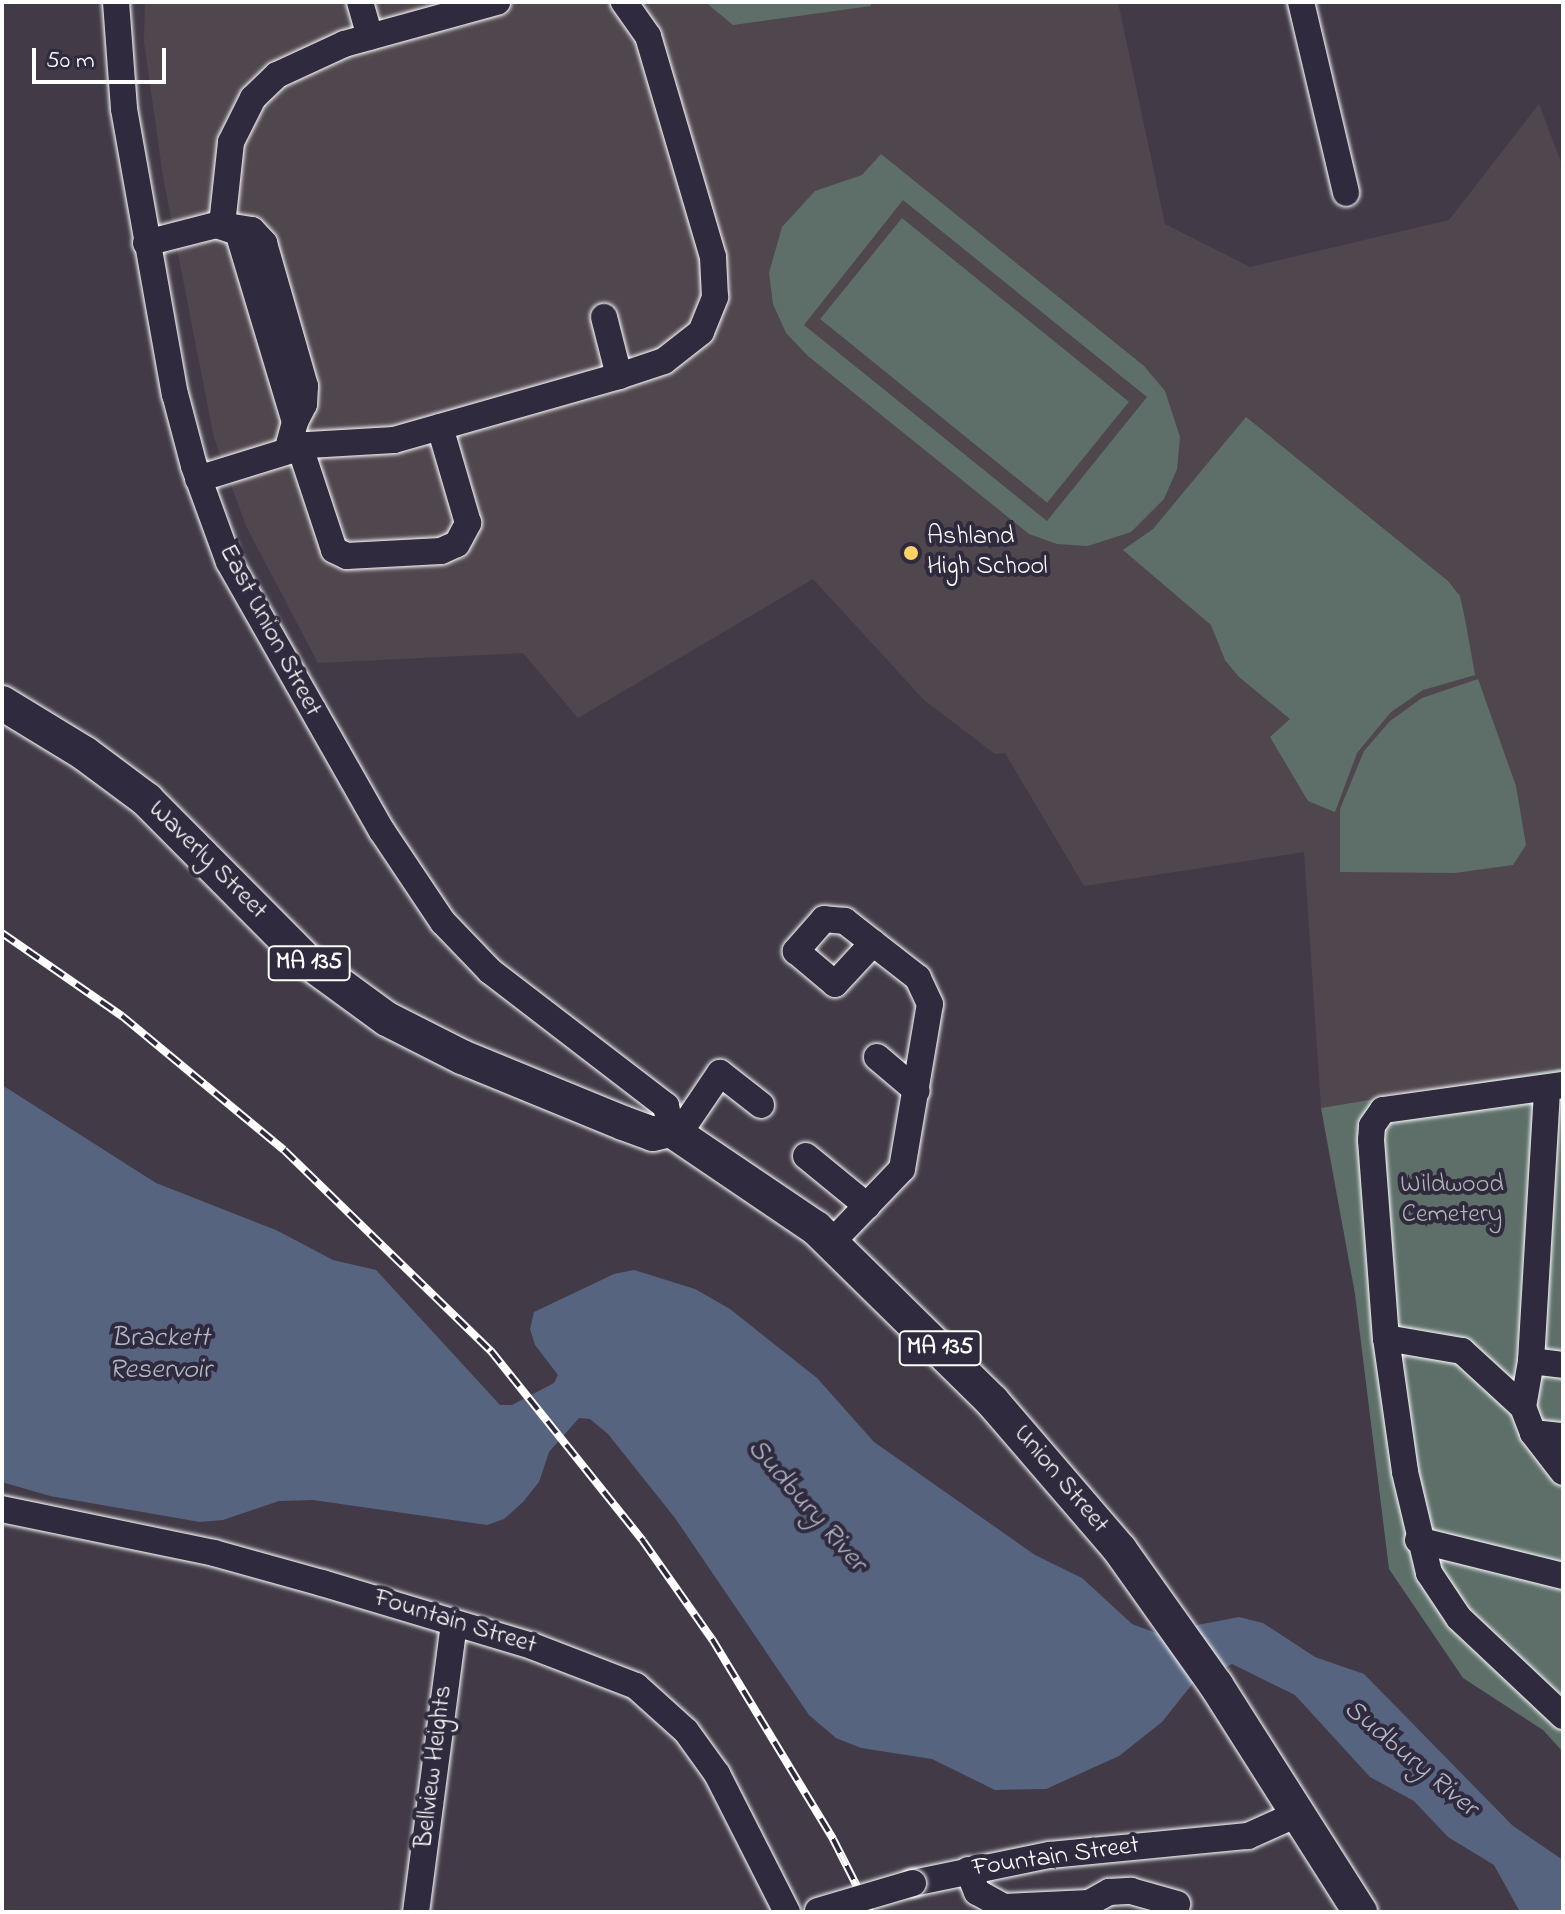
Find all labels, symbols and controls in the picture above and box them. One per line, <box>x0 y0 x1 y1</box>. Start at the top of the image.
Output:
scale bar <box>36 32 170 82</box>
text: 50 m <box>46 44 95 79</box>
place label: Ashland High School <box>927 522 1048 584</box>
street label: East Union Street <box>210 540 328 722</box>
marker: Ashland High School <box>902 544 920 562</box>
street label: Waverly Street <box>141 795 273 927</box>
road number: MA 135 <box>267 943 351 983</box>
park label: Wildwood Cemetery <box>1400 1170 1504 1232</box>
water label: Brackett Reservoir <box>109 1322 211 1388</box>
road number: MA 135 <box>898 1328 982 1368</box>
street label: Union Street <box>1006 1419 1114 1541</box>
water label: Sudbury River <box>739 1433 873 1579</box>
street label: Fountain Street <box>370 1584 540 1662</box>
street label: Bellview Heights <box>410 1684 460 1850</box>
water label: Sudbury River <box>1336 1693 1484 1825</box>
street label: Fountain Street <box>971 1831 1141 1885</box>

